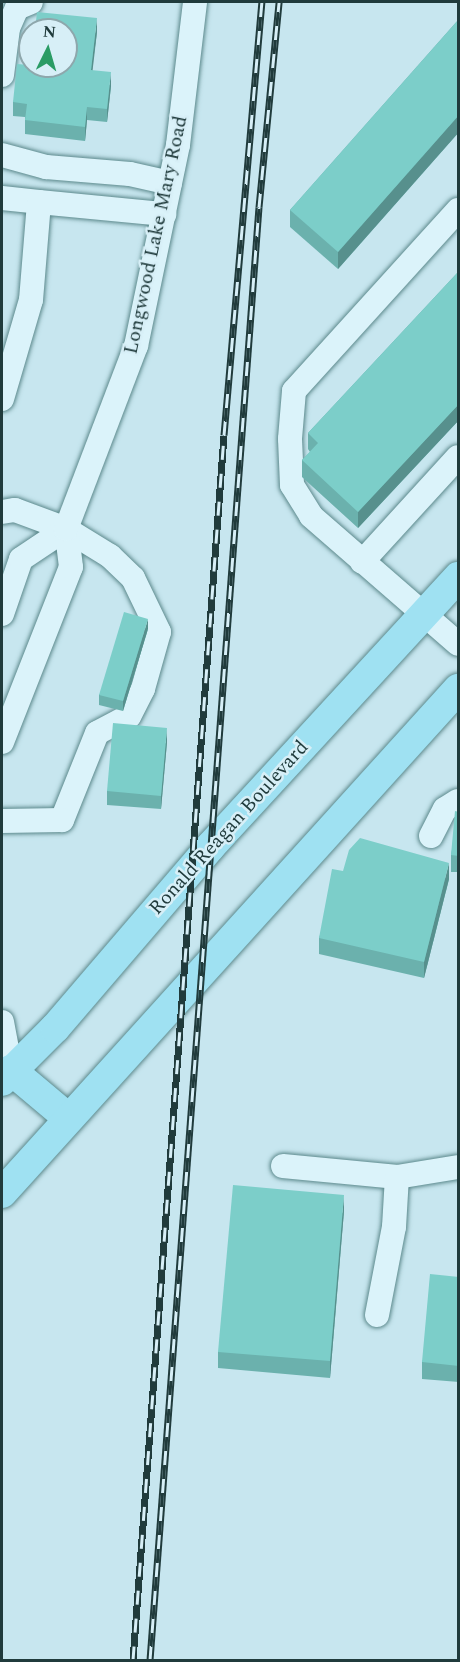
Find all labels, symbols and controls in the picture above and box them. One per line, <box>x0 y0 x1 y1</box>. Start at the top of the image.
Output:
north arrow <box>18 18 78 78</box>
text: N <box>42 20 57 45</box>
street label: Longwood Lake Mary Road <box>119 114 193 356</box>
street label: Ronald Reagan Boulevard <box>144 736 314 920</box>

